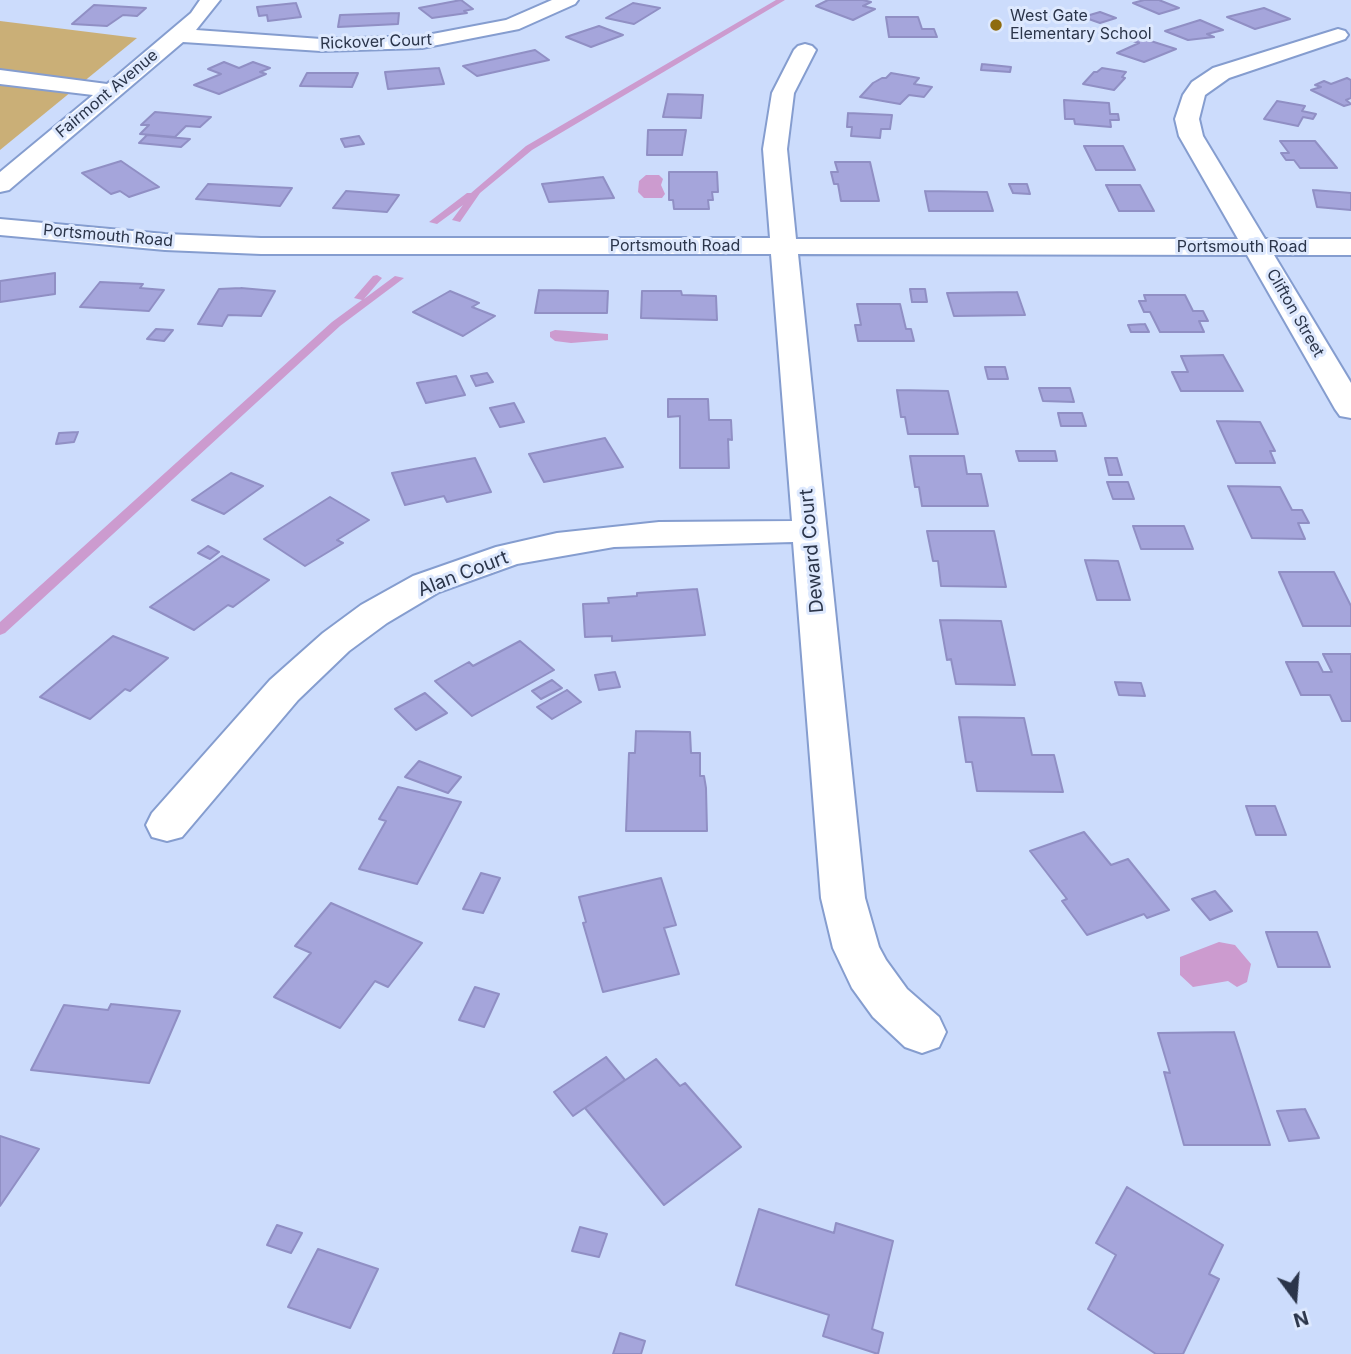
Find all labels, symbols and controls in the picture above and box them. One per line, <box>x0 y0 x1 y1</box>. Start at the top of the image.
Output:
place label: West Gate Elementary School <box>1010 6 1152 44</box>
marker: West Gate Elementary School <box>988 17 1004 33</box>
street label: Rickover Court <box>320 30 432 54</box>
street label: Fairmont Avenue <box>52 46 162 142</box>
street label: Portsmouth Road <box>42 221 174 251</box>
street label: Portsmouth Road <box>610 236 740 256</box>
street label: Portsmouth Road <box>1177 237 1307 257</box>
street label: Clifton Street <box>1262 266 1328 360</box>
street label: Deward Court <box>795 488 829 614</box>
street label: Alan Court <box>415 546 511 602</box>
north arrow <box>1260 1263 1330 1333</box>
text: N <box>1291 1306 1311 1332</box>

